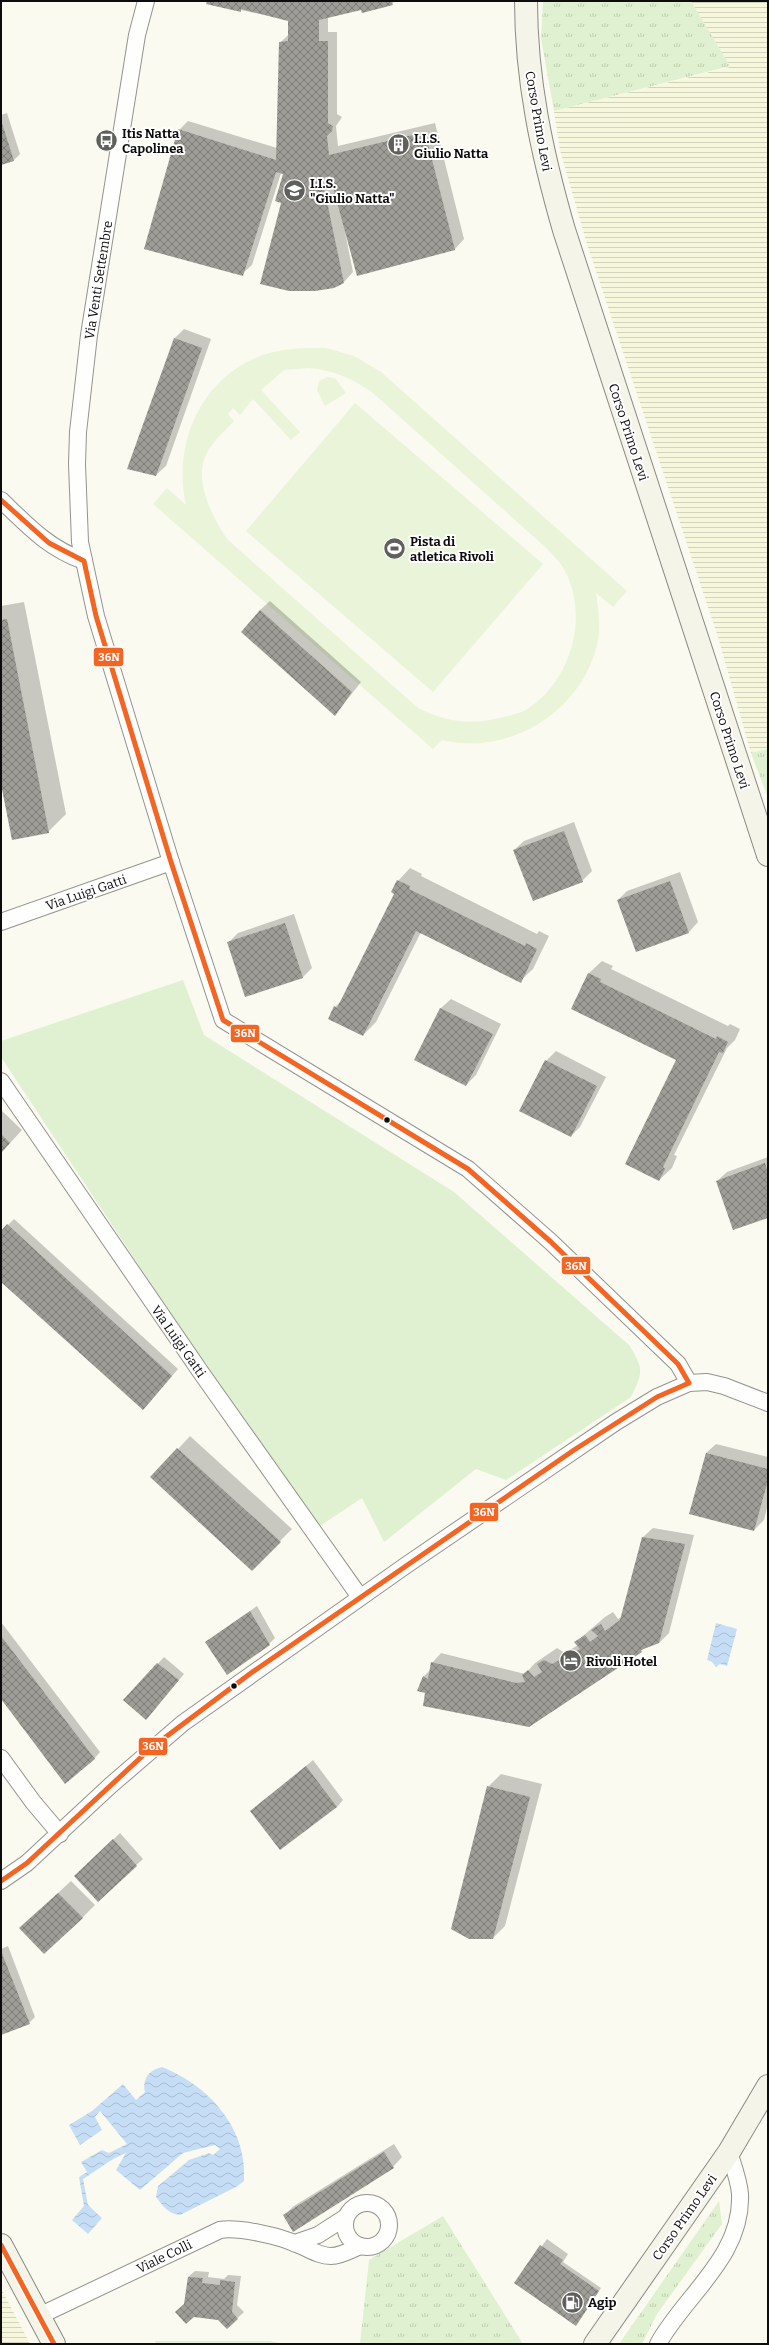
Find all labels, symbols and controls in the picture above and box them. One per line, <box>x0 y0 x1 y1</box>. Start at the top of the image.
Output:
street label: Corso Primo Levi <box>522 70 555 172</box>
place label: Itis Natta Capolinea <box>122 126 184 156</box>
bus stop icon: Itis Natta Capolinea <box>94 127 120 153</box>
place label: I.I.S. Giulio Natta <box>414 131 489 161</box>
building icon: I.I.S. Giulio Natta <box>386 132 412 158</box>
place label: I.I.S. "Giulio Natta" <box>310 176 395 206</box>
school or university icon: I.I.S. "Giulio Natta" <box>282 177 308 203</box>
street label: Via Venti Settembre <box>82 220 115 341</box>
street label: Corso Primo Levi <box>606 382 651 483</box>
place label: Pista di atletica Rivoli <box>410 534 494 564</box>
sports icon: Pista di atletica Rivoli <box>381 535 407 561</box>
line badge: 36N <box>93 647 124 667</box>
text: 36N <box>98 651 120 664</box>
street label: Corso Primo Levi <box>707 690 752 791</box>
street label: Via Luigi Gatti <box>44 872 128 913</box>
line badge: 36N <box>230 1024 260 1043</box>
text: 36N <box>234 1027 256 1040</box>
unlabelled marker <box>382 1115 392 1125</box>
line badge: 36N <box>561 1256 591 1275</box>
text: 36N <box>565 1260 587 1273</box>
street label: Via Luigi Gatti <box>148 1303 209 1380</box>
line badge: 36N <box>469 1502 499 1522</box>
text: 36N <box>473 1506 495 1519</box>
hotel icon: Rivoli Hotel <box>558 1648 584 1674</box>
place label: Rivoli Hotel <box>586 1654 657 1669</box>
unlabelled marker <box>229 1681 239 1691</box>
line badge: 36N <box>138 1737 168 1756</box>
text: 36N <box>142 1740 164 1753</box>
street label: Corso Primo Levi <box>649 2171 720 2263</box>
street label: Viale Colli <box>134 2237 194 2276</box>
fuel station icon: Agip <box>560 2289 586 2315</box>
place label: Agip <box>588 2295 617 2310</box>

